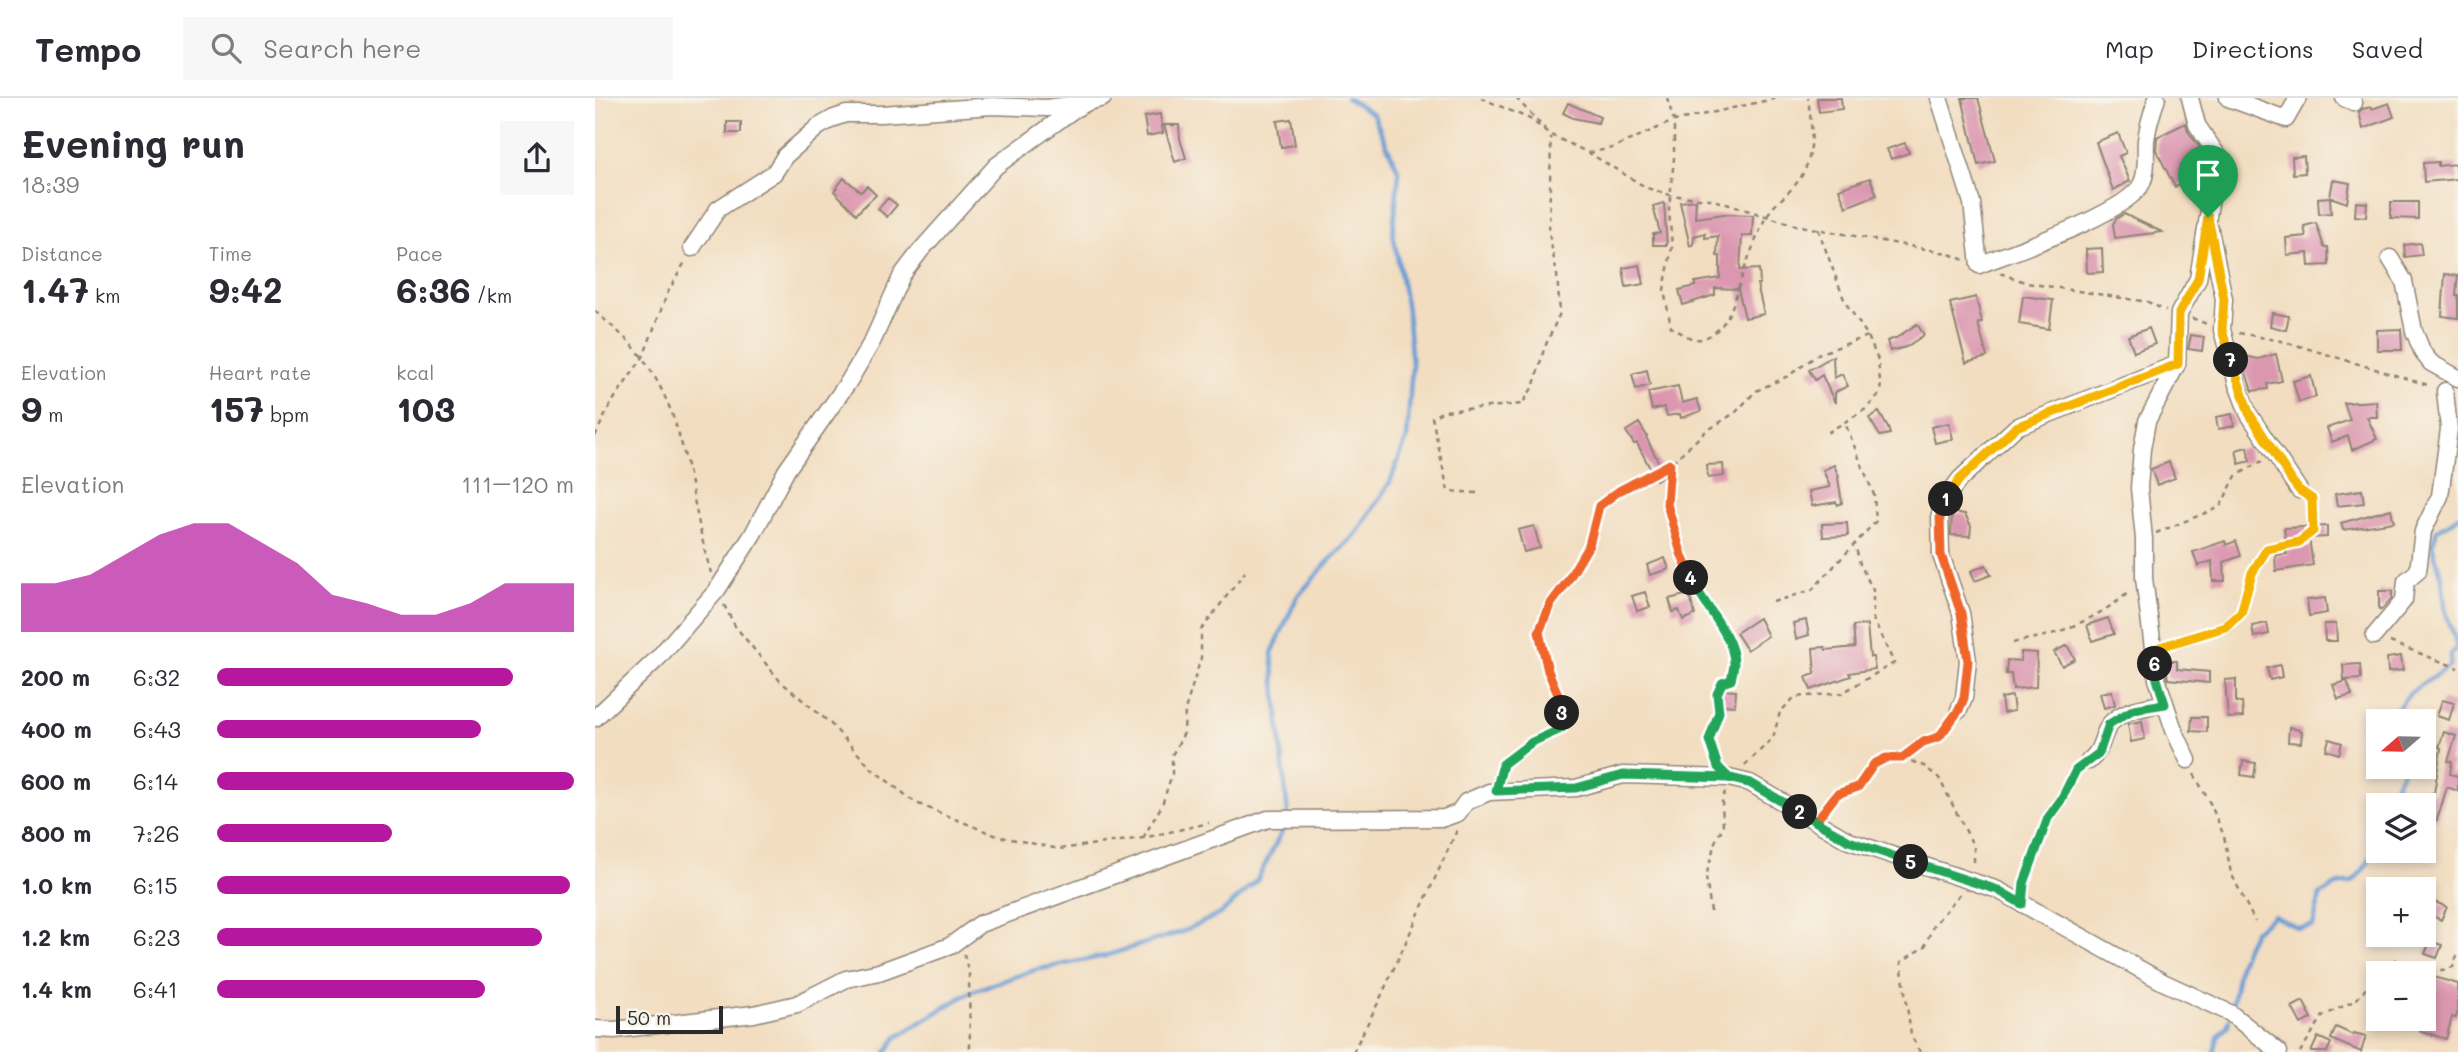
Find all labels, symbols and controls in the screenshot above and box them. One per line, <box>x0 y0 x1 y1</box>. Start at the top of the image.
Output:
search box <box>183 17 673 80</box>
text: Tempo <box>35 27 141 70</box>
icon: search <box>207 29 245 67</box>
text: Search here <box>263 31 421 65</box>
text: Map <box>2105 33 2154 64</box>
text: Directions <box>2192 33 2314 64</box>
text: Saved <box>2352 33 2423 64</box>
text: Evening run <box>21 118 245 168</box>
button: share <box>500 121 574 195</box>
pin <box>2178 145 2238 217</box>
icon: arrive <box>2189 156 2227 194</box>
text: 18:39 <box>21 169 79 199</box>
text: Distance <box>21 241 103 266</box>
text: Time <box>209 241 252 266</box>
text: Pace <box>396 241 443 266</box>
text: 1.47 <box>21 266 89 312</box>
text: 9:42 <box>209 266 283 312</box>
text: 6:36 <box>396 266 471 312</box>
text: km <box>89 283 120 308</box>
text: /km <box>471 283 512 308</box>
pin: 7 <box>2213 342 2249 378</box>
text: 7 <box>2225 347 2236 372</box>
text: Elevation <box>21 360 106 385</box>
text: Heart rate <box>209 360 311 385</box>
text: kcal <box>396 360 434 385</box>
text: 9 <box>21 385 42 431</box>
text: 157 <box>209 385 264 431</box>
text: 103 <box>396 385 455 431</box>
text: m <box>42 402 63 427</box>
text: bpm <box>264 402 309 427</box>
text: Elevation <box>21 469 124 499</box>
text: 111–120 m <box>461 469 574 499</box>
pin: 1 <box>1929 482 1963 516</box>
text: 1 <box>1941 486 1950 511</box>
pin: 4 <box>1673 560 1709 596</box>
text: 4 <box>1684 565 1697 590</box>
pin: 6 <box>2137 646 2173 682</box>
text: 6 <box>2149 651 2160 676</box>
text: 200 m <box>21 662 90 692</box>
text: 6:32 <box>133 662 180 692</box>
pin: 3 <box>1545 696 1579 730</box>
text: 3 <box>1556 700 1567 725</box>
north arrow <box>2366 709 2436 779</box>
map controls <box>2366 709 2436 1031</box>
text: 400 m <box>21 714 92 744</box>
text: 6:43 <box>133 714 181 744</box>
text: 600 m <box>21 766 91 796</box>
text: 6:14 <box>133 766 178 796</box>
button: layers <box>2366 793 2436 863</box>
pin: 2 <box>1783 794 1817 830</box>
text: 2 <box>1794 799 1805 824</box>
text: 800 m <box>21 818 91 848</box>
text: 7:26 <box>133 818 180 848</box>
pin: 5 <box>1893 844 1929 880</box>
text: 5 <box>1905 849 1916 874</box>
text: 1.0 km <box>21 870 92 900</box>
text: 6:15 <box>133 870 178 900</box>
button: + <box>2366 877 2436 947</box>
text: 1.2 km <box>21 922 90 952</box>
text: 6:23 <box>133 922 180 952</box>
button: − <box>2366 961 2436 1031</box>
text: 1.4 km <box>21 974 92 1004</box>
text: 6:41 <box>133 974 178 1004</box>
scale bar <box>616 1003 723 1035</box>
text: 50 m <box>627 1005 671 1030</box>

